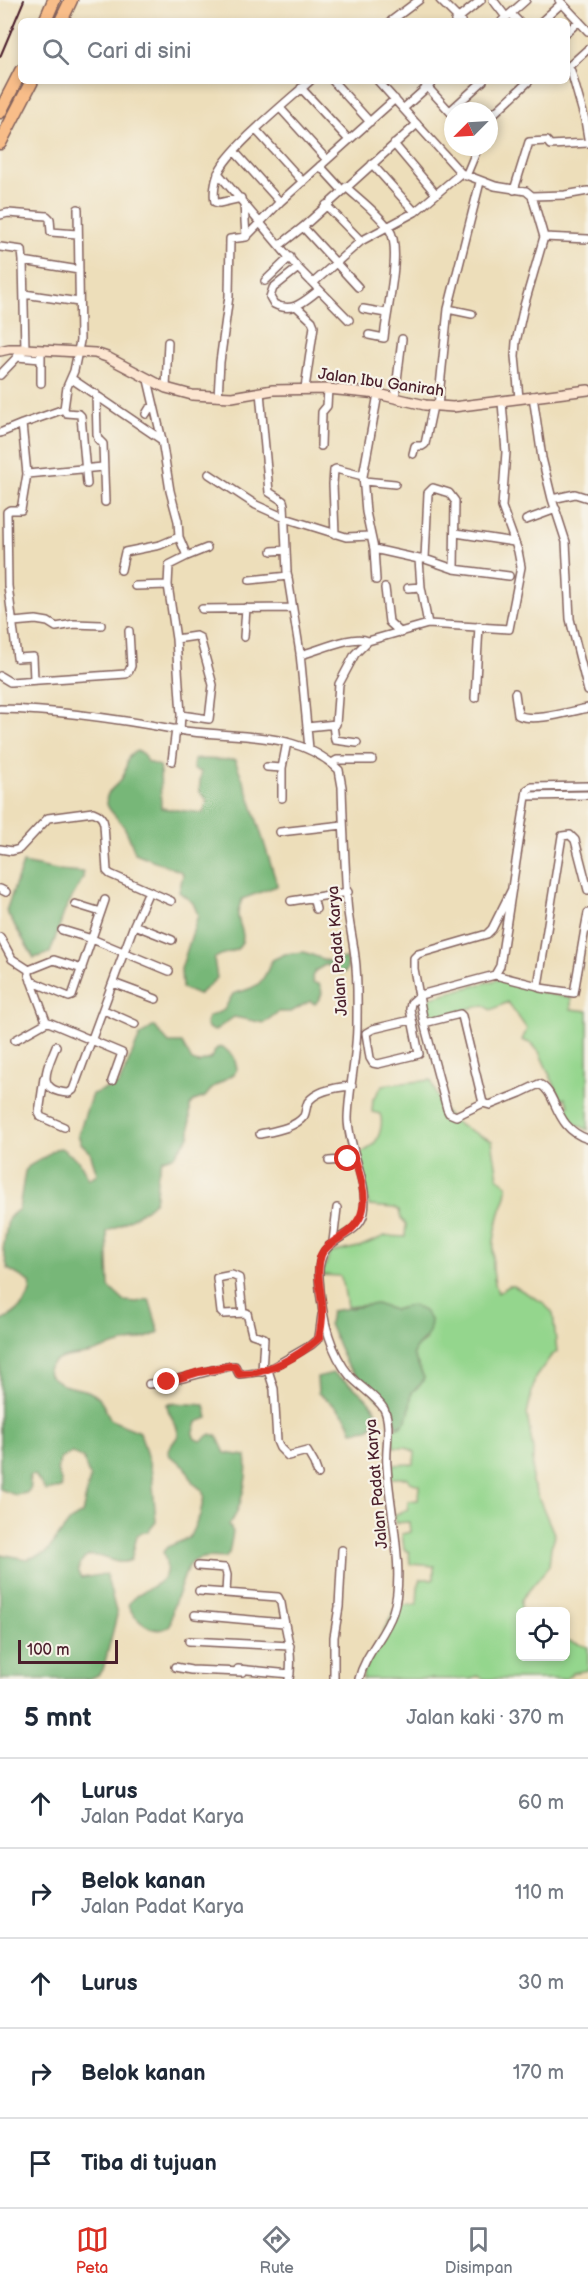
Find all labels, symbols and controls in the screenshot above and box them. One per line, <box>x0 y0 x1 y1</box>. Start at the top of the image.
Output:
search box <box>18 18 570 84</box>
icon: search <box>39 35 72 68</box>
text: Cari di sini <box>87 38 191 65</box>
north arrow <box>444 102 498 156</box>
street label: Jalan Ibu Ganirah <box>317 365 445 401</box>
street label: Jalan Padat Karya <box>324 885 352 1017</box>
route start <box>334 1145 360 1171</box>
route end <box>153 1368 179 1394</box>
street label: Jalan Padat Karya <box>362 1418 392 1550</box>
map controls <box>516 1607 570 1661</box>
button: locate <box>516 1607 570 1661</box>
scale bar <box>18 1637 118 1664</box>
text: 100 m <box>27 1641 70 1660</box>
text: 5 mnt <box>24 1703 91 1734</box>
text: Jalan kaki · 370 m <box>406 1706 564 1730</box>
text: Lurus <box>81 1778 137 1805</box>
icon: ahead <box>24 1787 57 1820</box>
text: 60 m <box>518 1791 564 1815</box>
text: Jalan Padat Karya <box>81 1805 244 1829</box>
text: Belok kanan <box>81 1868 206 1895</box>
icon: right <box>24 1877 57 1910</box>
text: 110 m <box>515 1881 564 1905</box>
text: Jalan Padat Karya <box>81 1895 244 1919</box>
icon: ahead <box>24 1967 57 2000</box>
text: Lurus <box>81 1970 137 1997</box>
text: 30 m <box>518 1971 564 1995</box>
icon: right <box>24 2057 57 2090</box>
text: Belok kanan <box>81 2060 206 2087</box>
text: 170 m <box>513 2061 564 2085</box>
icon: arrive <box>24 2147 57 2180</box>
text: Tiba di tujuan <box>81 2150 217 2177</box>
tab: Peta <box>76 2223 109 2278</box>
tab: Rute <box>260 2223 294 2278</box>
tab: Disimpan <box>445 2223 512 2278</box>

